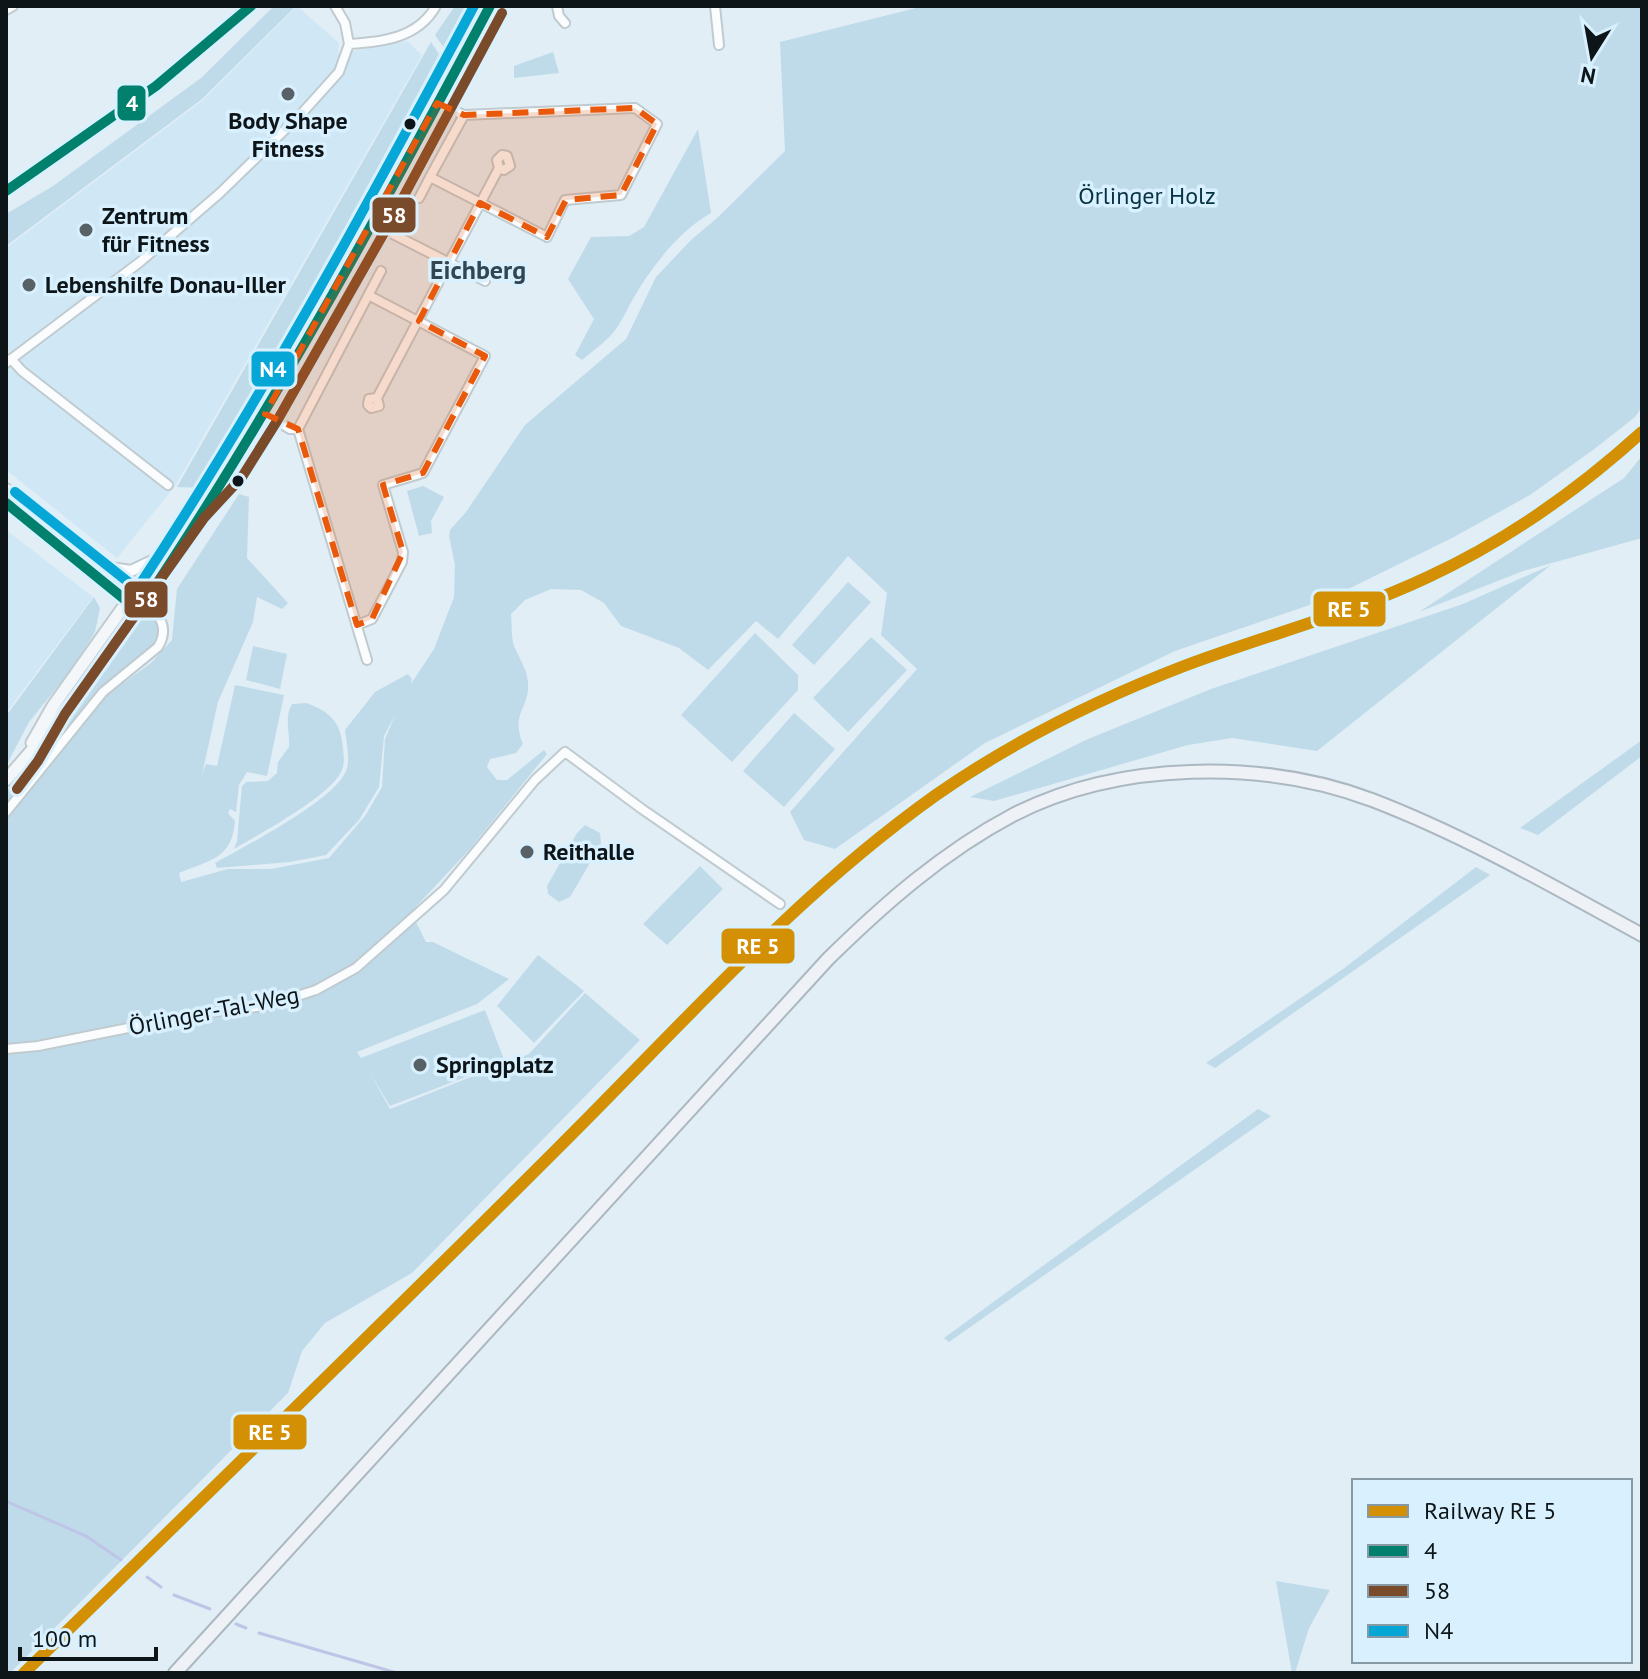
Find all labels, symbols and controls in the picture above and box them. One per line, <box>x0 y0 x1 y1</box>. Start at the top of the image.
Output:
north arrow <box>1552 16 1632 96</box>
text: N <box>1578 61 1598 91</box>
line badge: 4 <box>116 84 147 122</box>
marker: Body Shape Fitness <box>279 85 297 103</box>
text: 4 <box>126 89 139 117</box>
place label: Body Shape Fitness <box>228 105 348 164</box>
unlabelled marker <box>402 116 418 132</box>
park label: Örlinger Holz <box>1078 180 1216 211</box>
line badge: 58 <box>371 196 417 234</box>
place label: Zentrum für Fitness <box>102 200 210 259</box>
text: 58 <box>382 201 406 229</box>
marker: Zentrum für Fitness <box>77 221 95 239</box>
district label: Eichberg <box>430 253 526 286</box>
place label: Lebenshilfe Donau-Iller <box>45 269 286 300</box>
marker: Lebenshilfe Donau-Iller <box>20 276 38 294</box>
line badge: N4 <box>250 350 296 388</box>
text: N4 <box>260 355 287 383</box>
unlabelled marker <box>230 473 246 489</box>
line badge: 58 <box>123 580 169 619</box>
text: 58 <box>134 585 158 613</box>
line badge: RE 5 <box>1312 590 1387 628</box>
text: RE 5 <box>1328 595 1370 623</box>
place label: Reithalle <box>543 836 635 867</box>
marker: Reithalle <box>518 843 536 861</box>
line badge: RE 5 <box>720 927 796 965</box>
text: RE 5 <box>737 932 779 960</box>
street label: Örlinger-Tal-Weg <box>126 979 302 1042</box>
place label: Springplatz <box>436 1049 554 1080</box>
marker: Springplatz <box>411 1056 429 1074</box>
line badge: RE 5 <box>232 1413 308 1451</box>
text: RE 5 <box>249 1418 291 1446</box>
legend <box>1352 1479 1632 1663</box>
text: Railway RE 5 <box>1424 1495 1556 1526</box>
text: 4 <box>1424 1535 1437 1566</box>
text: 58 <box>1424 1575 1450 1606</box>
scale bar <box>20 1611 156 1661</box>
text: N4 <box>1424 1615 1453 1646</box>
text: 100 m <box>32 1623 97 1654</box>

